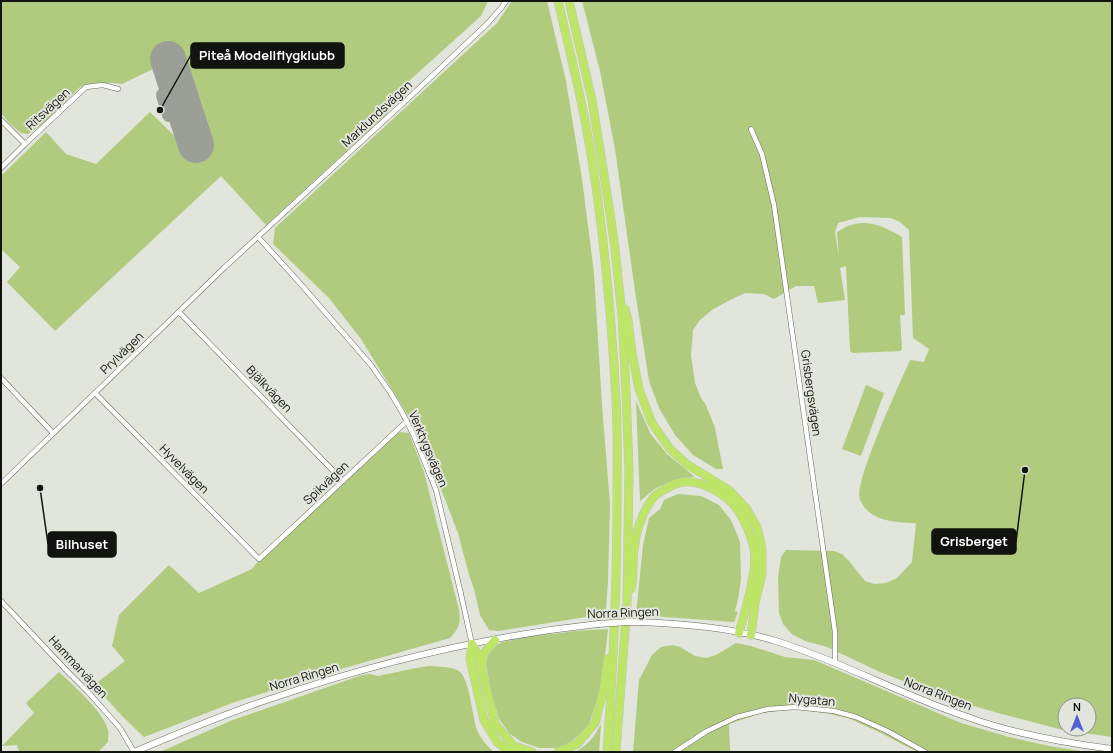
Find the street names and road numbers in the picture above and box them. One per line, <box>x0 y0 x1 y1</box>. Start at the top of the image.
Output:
street label: Marklundsvägen <box>338 76 416 151</box>
street label: Ritsvägen <box>22 84 73 134</box>
street label: Prylvägen <box>96 328 147 378</box>
street label: Grisbergsvägen <box>797 349 826 437</box>
street label: Bjälkvägen <box>243 361 296 416</box>
street label: Verktygsvägen <box>405 408 452 490</box>
street label: Hyvelvägen <box>156 440 213 497</box>
street label: Spikvägen <box>299 457 352 508</box>
street label: Norra Ringen <box>587 603 659 622</box>
street label: Hammarvägen <box>45 632 112 702</box>
street label: Norra Ringen <box>267 658 340 695</box>
street label: Norra Ringen <box>902 673 975 714</box>
street label: Nygatan <box>788 689 836 710</box>

